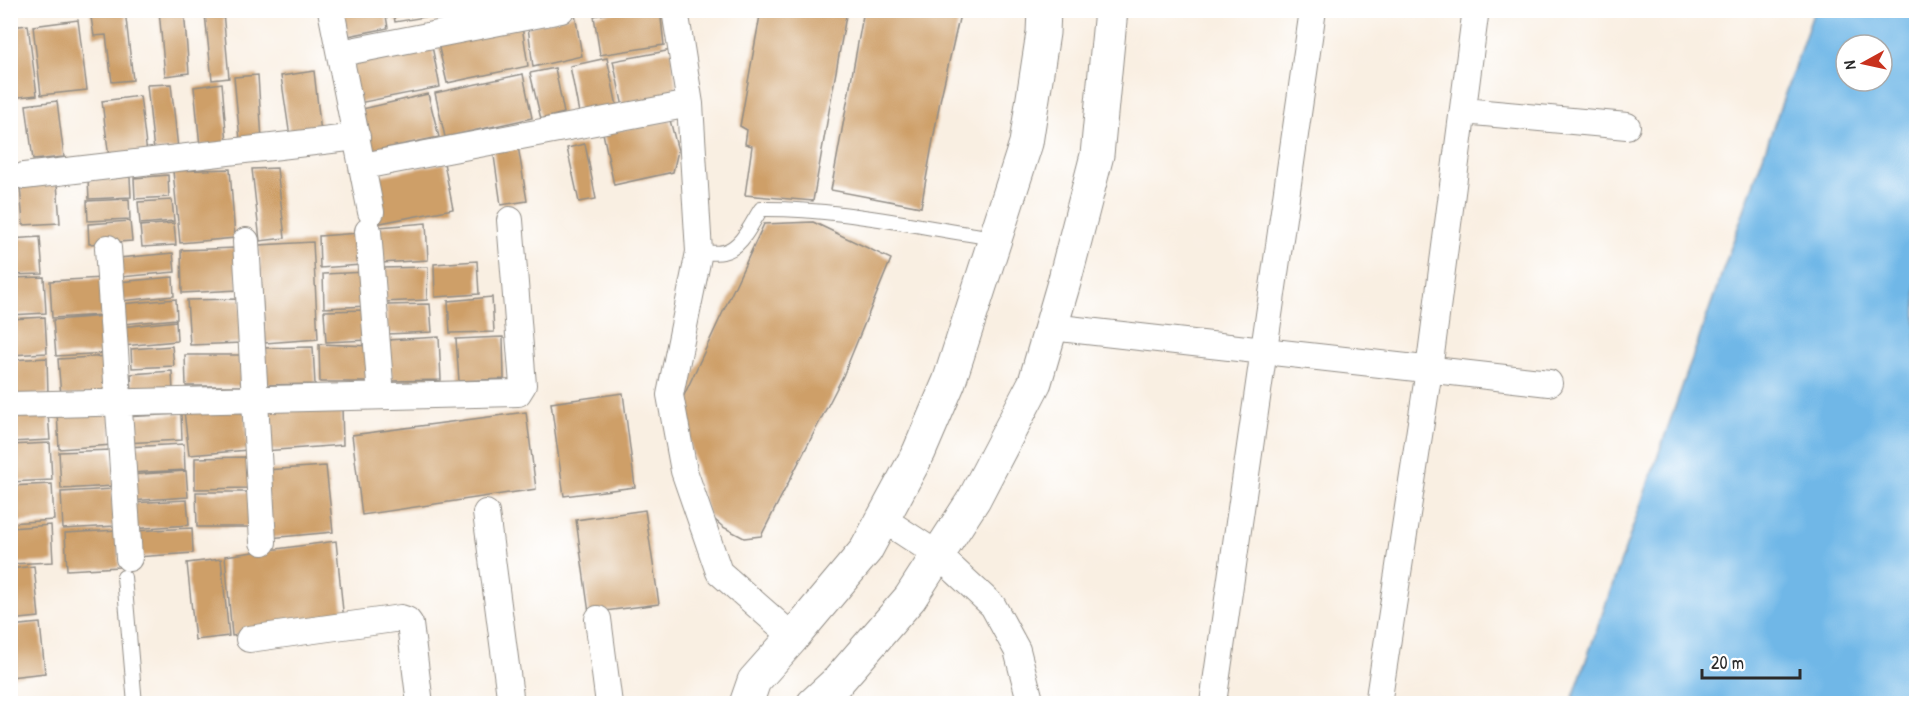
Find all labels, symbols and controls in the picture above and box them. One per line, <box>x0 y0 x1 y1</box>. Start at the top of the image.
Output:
north arrow <box>1834 33 1894 93</box>
text: N <box>1838 59 1861 71</box>
scale bar <box>1702 642 1800 680</box>
text: 20 m <box>1711 650 1744 675</box>

